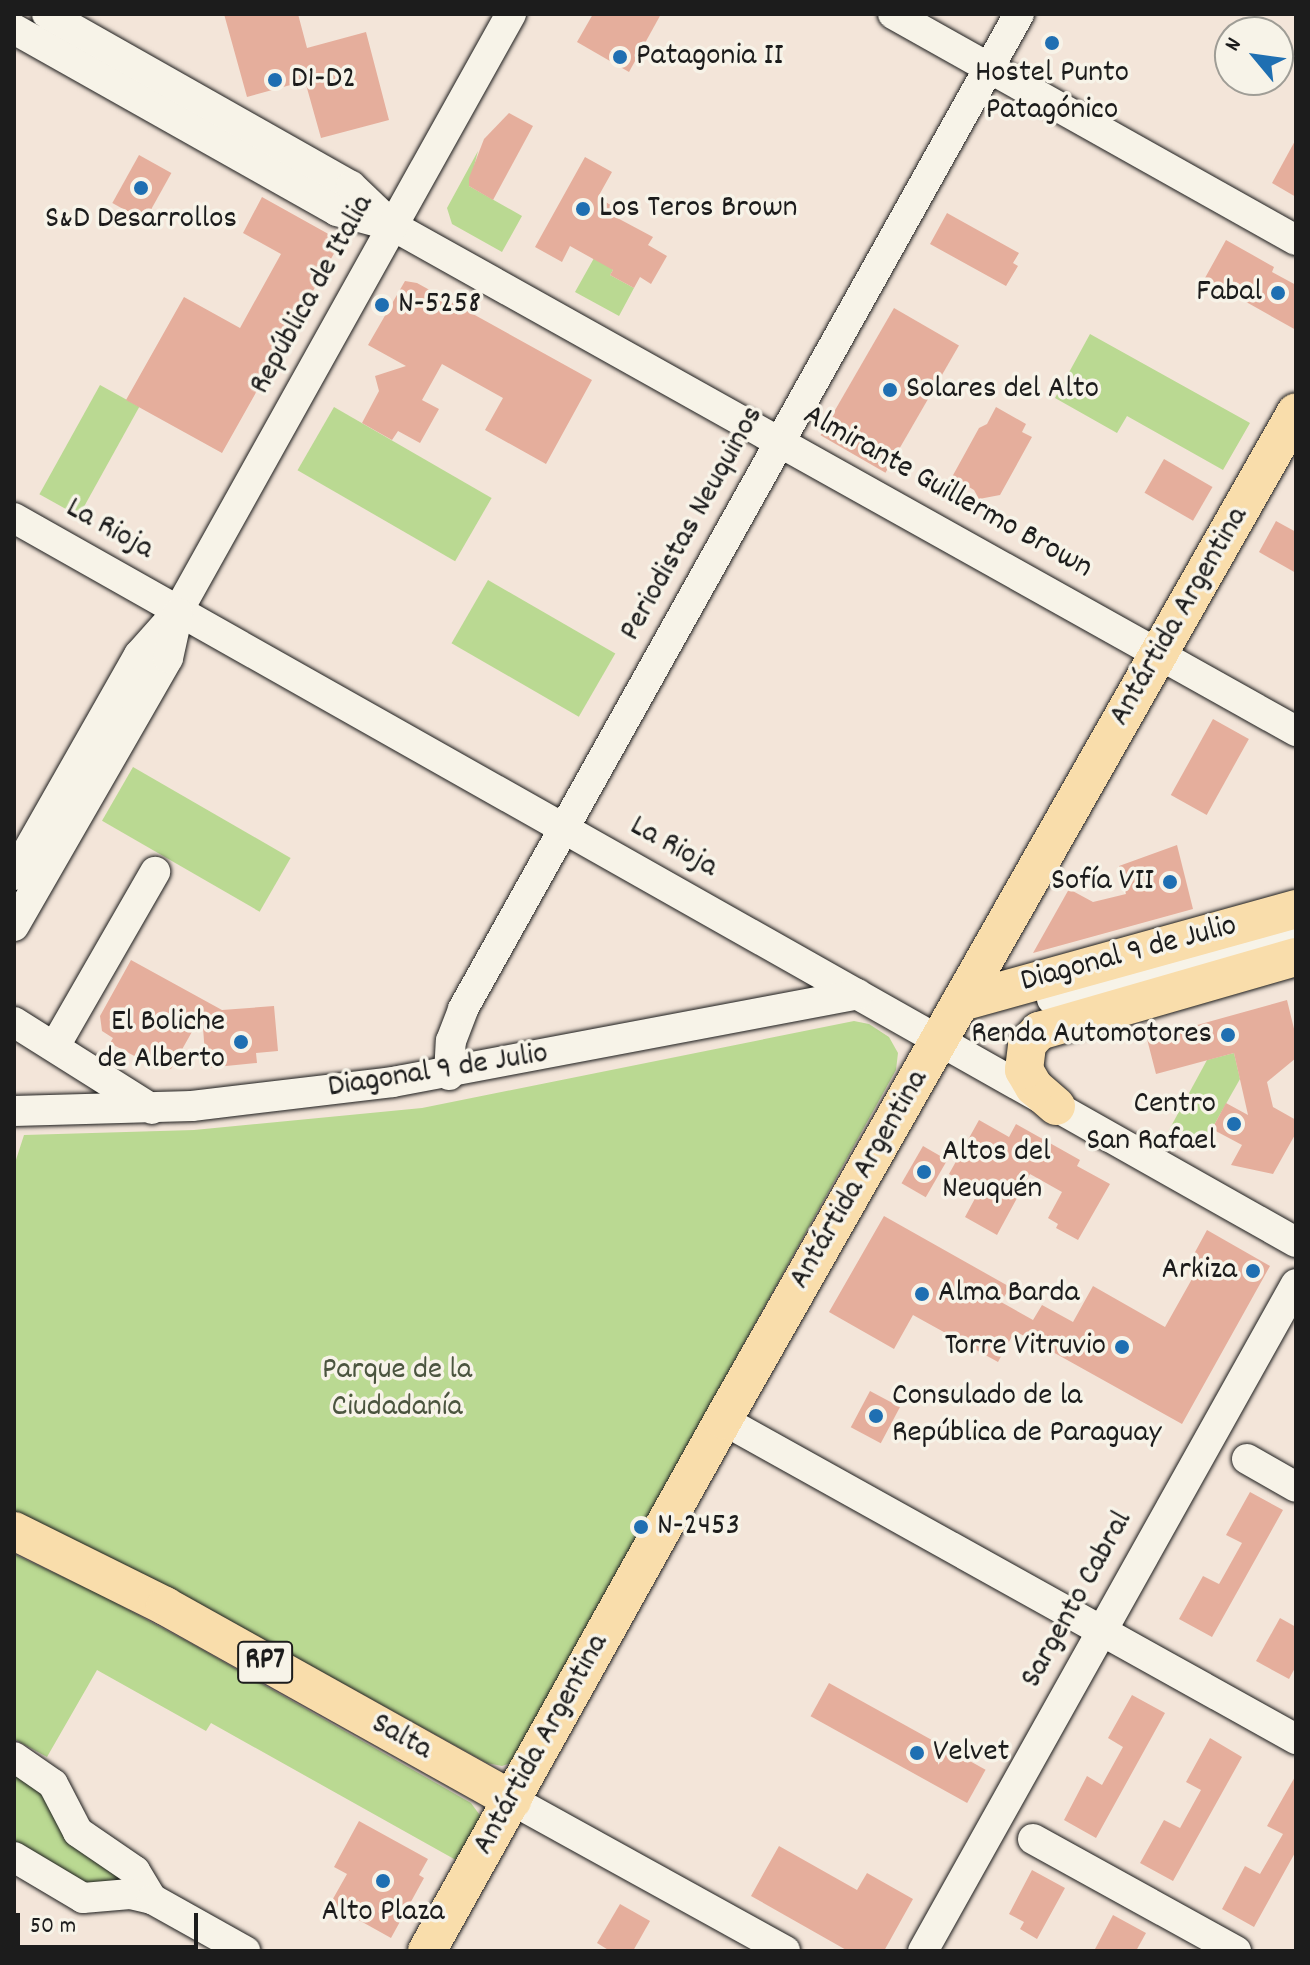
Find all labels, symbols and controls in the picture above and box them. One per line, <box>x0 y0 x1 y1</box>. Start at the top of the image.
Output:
north arrow <box>1214 16 1294 96</box>
text: N <box>1218 33 1251 57</box>
marker: Hostel Punto Patagónico <box>1043 34 1061 52</box>
place label: Patagonia II <box>636 38 783 76</box>
marker: Patagonia II <box>611 48 629 66</box>
place label: Hostel Punto Patagónico <box>975 56 1129 131</box>
place label: D1-D2 <box>291 61 356 99</box>
marker: D1-D2 <box>266 71 284 89</box>
marker: S&D Desarrollos <box>132 179 150 197</box>
street label: República de Italia <box>242 188 384 402</box>
place label: Los Teros Brown <box>599 190 798 228</box>
marker: Los Teros Brown <box>574 200 592 218</box>
place label: S&D Desarrollos <box>45 201 237 239</box>
place label: Fabal <box>1196 274 1262 312</box>
marker: Fabal <box>1269 284 1287 302</box>
place label: N-5258 <box>398 286 481 324</box>
marker: N-5258 <box>373 296 391 314</box>
place label: Solares del Alto <box>906 371 1099 409</box>
marker: Solares del Alto <box>881 381 899 399</box>
street label: Almirante Guillermo Brown <box>796 397 1098 589</box>
street label: Periodistas Neuquinos <box>613 400 773 648</box>
street label: La Rioja <box>58 490 160 570</box>
street label: Antártida Argentina <box>1102 501 1258 733</box>
street label: La Rioja <box>622 808 724 888</box>
place label: Sofía VII <box>1051 863 1154 901</box>
marker: Sofía VII <box>1161 873 1179 891</box>
street label: Diagonal 9 de Julio <box>1017 908 1241 1002</box>
place label: El Boliche de Alberto <box>98 1005 225 1080</box>
place label: Renda Automotores <box>971 1016 1212 1054</box>
marker: Renda Automotores <box>1219 1026 1237 1044</box>
marker: El Boliche de Alberto <box>232 1033 250 1051</box>
street label: Diagonal 9 de Julio <box>325 1036 551 1108</box>
street label: Antártida Argentina <box>782 1064 938 1296</box>
place label: Centro San Rafael <box>1086 1087 1216 1162</box>
marker: Centro San Rafael <box>1223 1113 1245 1135</box>
place label: Altos del Neuquén <box>942 1135 1051 1210</box>
marker: Altos del Neuquén <box>913 1161 935 1183</box>
place label: Arkiza <box>1162 1252 1237 1290</box>
marker: Arkiza <box>1244 1262 1262 1280</box>
place label: Alma Barda <box>938 1275 1079 1313</box>
marker: Alma Barda <box>913 1285 931 1303</box>
place label: Torre Vitruvio <box>945 1328 1106 1366</box>
marker: Torre Vitruvio <box>1113 1338 1131 1356</box>
park label: Parque de la Ciudadanía <box>322 1353 472 1428</box>
place label: Consulado de la República de Paraguay <box>892 1379 1161 1454</box>
marker: Consulado de la República de Paraguay <box>867 1407 885 1425</box>
street label: Sargento Cabral <box>1014 1505 1142 1695</box>
place label: N-2453 <box>657 1508 740 1546</box>
marker: N-2453 <box>632 1518 650 1536</box>
street label: Antártida Argentina <box>465 1628 619 1862</box>
road number: RP7 <box>237 1636 293 1688</box>
street label: Salta <box>364 1706 438 1770</box>
place label: Velvet <box>933 1734 1009 1772</box>
marker: Velvet <box>908 1744 926 1762</box>
marker: Alto Plaza <box>374 1872 392 1890</box>
place label: Alto Plaza <box>322 1894 444 1932</box>
scale bar <box>20 1897 202 1947</box>
text: 50 m <box>30 1910 76 1944</box>

